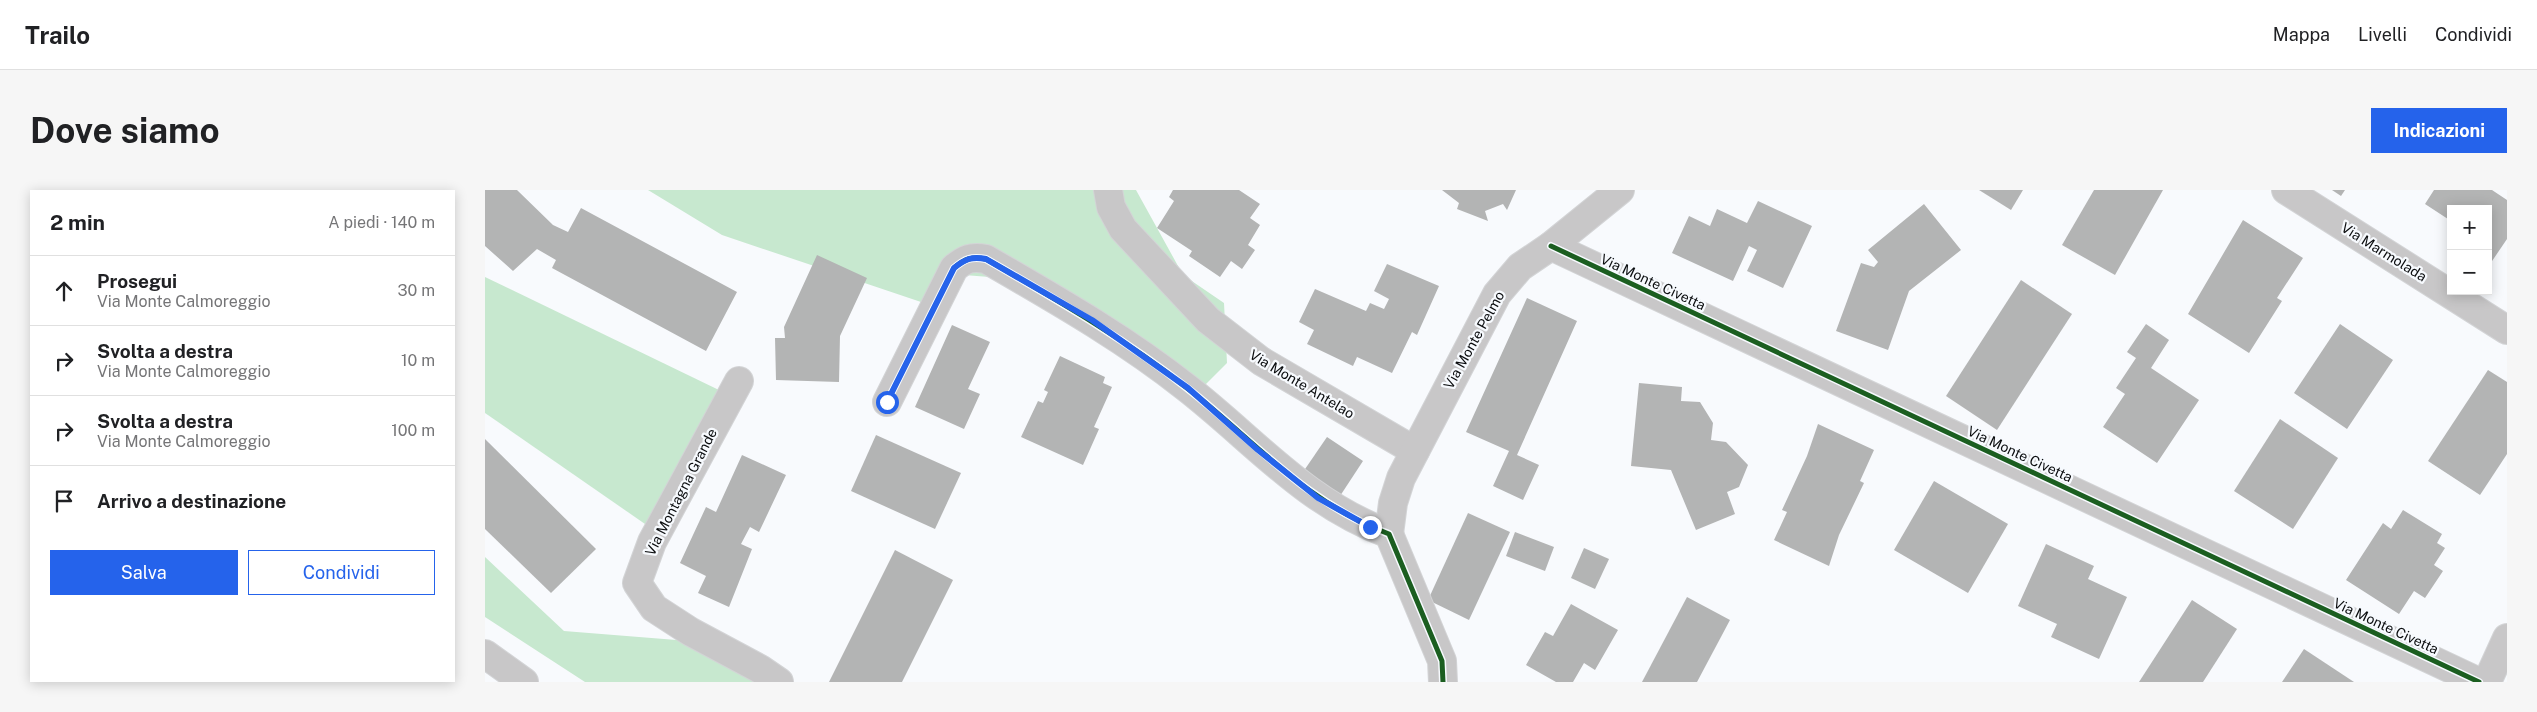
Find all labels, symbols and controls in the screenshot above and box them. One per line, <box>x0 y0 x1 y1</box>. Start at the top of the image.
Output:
text: Trailo <box>25 21 90 49</box>
text: Mappa <box>2273 24 2330 45</box>
text: Livelli <box>2358 24 2407 45</box>
text: Condividi <box>2435 24 2512 45</box>
button: Indicazioni <box>2371 108 2507 153</box>
text: Dove siamo <box>30 110 220 151</box>
map controls <box>2447 205 2492 295</box>
button: + <box>2447 205 2492 250</box>
text: 2 min <box>50 210 105 235</box>
text: A piedi · 140 m <box>328 213 435 232</box>
street label: Via Marmolada <box>2338 219 2430 285</box>
button: − <box>2447 250 2492 295</box>
street label: Via Monte Civetta <box>1598 251 1708 313</box>
text: Prosegui <box>97 270 177 292</box>
icon: ahead <box>50 277 78 305</box>
text: 30 m <box>398 281 435 300</box>
street label: Via Monte Pelmo <box>1440 288 1508 392</box>
text: Via Monte Calmoreggio <box>97 292 271 311</box>
text: Svolta a destra <box>97 340 233 362</box>
street label: Via Monte Antelao <box>1247 346 1357 422</box>
icon: right <box>50 347 78 375</box>
text: 10 m <box>401 351 435 370</box>
text: Via Monte Calmoreggio <box>97 362 271 381</box>
route start <box>876 391 899 414</box>
text: Svolta a destra <box>97 410 233 432</box>
icon: right <box>50 417 78 445</box>
text: 100 m <box>391 421 435 440</box>
street label: Via Monte Civetta <box>1965 423 2075 485</box>
street label: Via Montagna Grande <box>642 426 720 558</box>
text: Via Monte Calmoreggio <box>97 432 271 451</box>
icon: arrive <box>50 487 78 515</box>
text: Arrivo a destinazione <box>97 490 286 512</box>
route end <box>1359 516 1382 539</box>
button: Salva <box>50 550 238 595</box>
button: Condividi <box>248 550 435 595</box>
street label: Via Monte Civetta <box>2331 595 2441 657</box>

